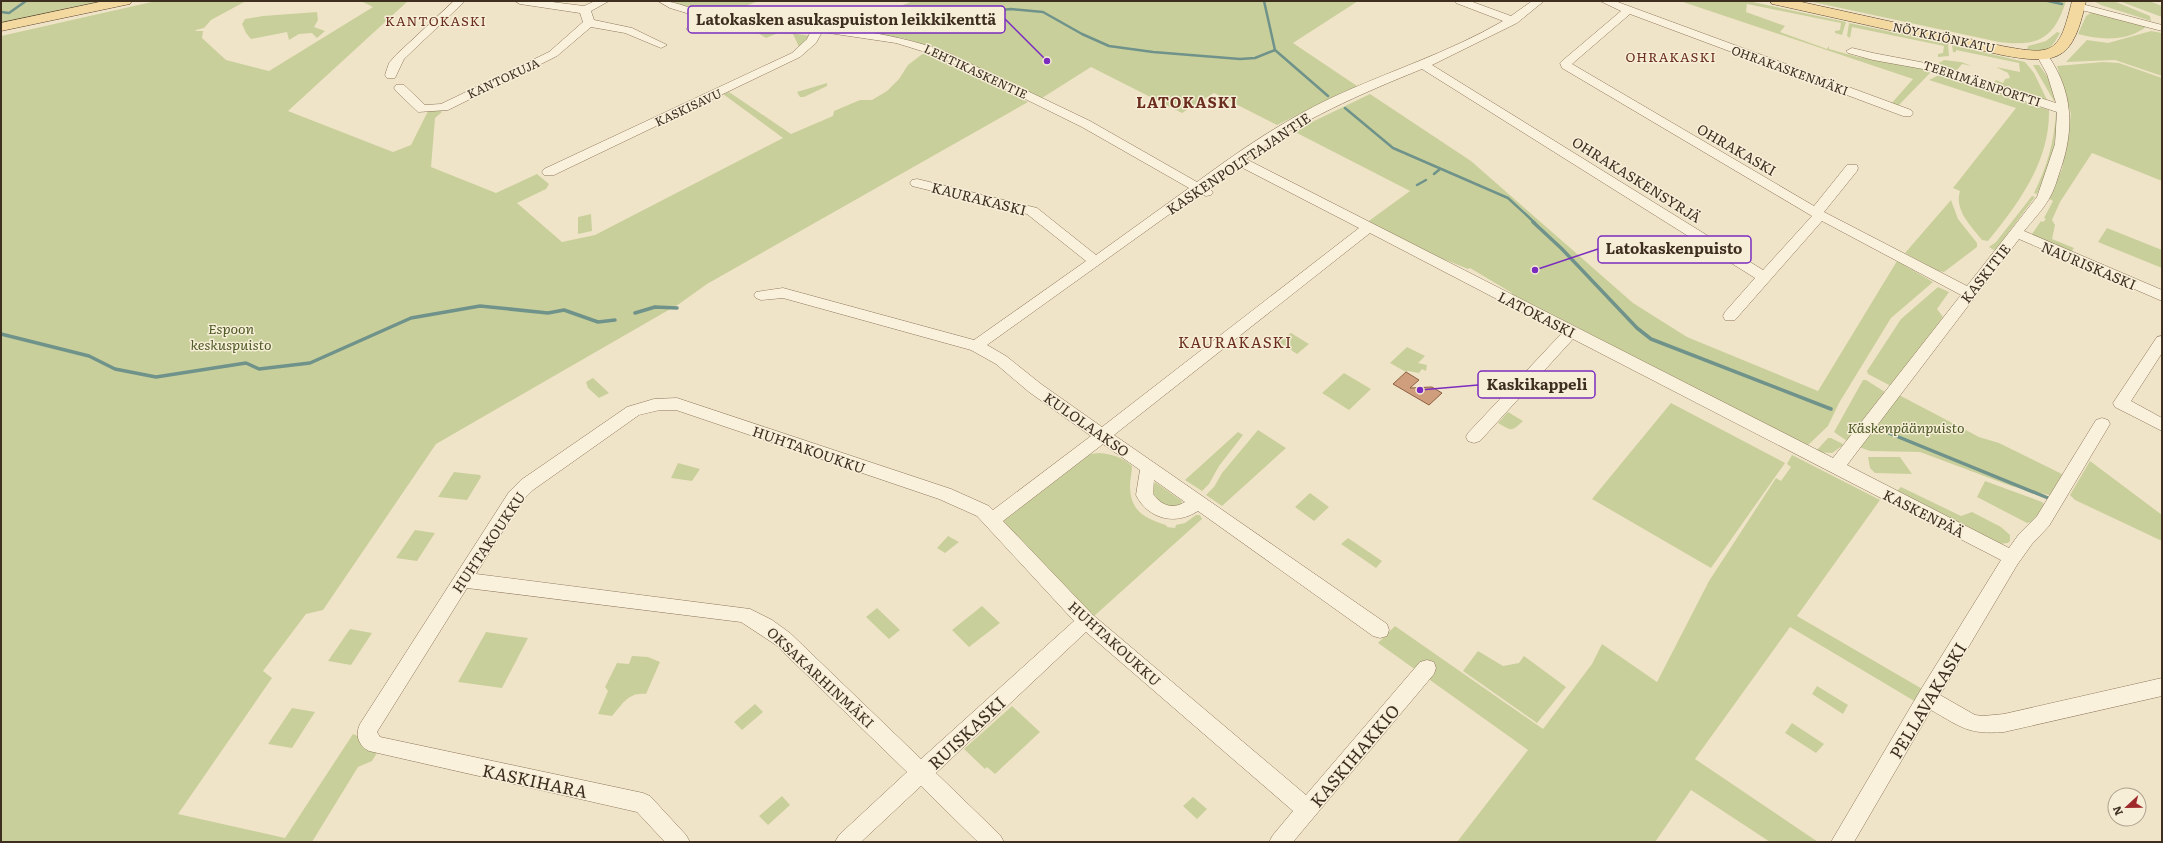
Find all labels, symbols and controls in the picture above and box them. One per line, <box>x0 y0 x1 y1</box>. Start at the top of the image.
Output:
callout: Latokasken asukaspuiston leikkikenttä <box>688 6 1005 33</box>
text: Latokasken asukaspuiston leikkikenttä <box>696 7 996 30</box>
district label: KANTOKASKI <box>385 11 487 30</box>
street label: NÖYKKIÖNKATU <box>1891 17 1997 57</box>
street label: LEHTIKASKENTIE <box>921 39 1031 103</box>
street label: OHRAKASKENMÄKI <box>1729 40 1851 100</box>
district label: OHRAKASKI <box>1625 47 1717 66</box>
street label: KANTOKUJA <box>464 53 542 103</box>
street label: TEERIMÄENPORTTI <box>1921 55 2043 111</box>
street label: KASKISAVU <box>652 84 725 130</box>
district label: LATOKASKI <box>1136 90 1238 113</box>
street label: KASKENPOLTTAJANTIE <box>1162 107 1314 219</box>
street label: OHRAKASKI <box>1694 118 1780 180</box>
street label: OHRAKASKENSYRJÄ <box>1569 131 1706 227</box>
street label: KAURAKASKI <box>929 177 1029 219</box>
callout: Latokaskenpuisto <box>1598 236 1751 263</box>
text: Latokaskenpuisto <box>1606 236 1742 259</box>
street label: NAURISKASKI <box>2038 236 2140 294</box>
street label: KASKITIE <box>1955 239 2015 307</box>
street label: LATOKASKI <box>1495 286 1579 342</box>
park label: Espoon keskuspuisto <box>190 318 272 354</box>
district label: KAURAKASKI <box>1178 330 1292 353</box>
callout: Kaskikappeli <box>1478 371 1595 398</box>
text: Kaskikappeli <box>1487 372 1588 395</box>
street label: KULOLAAKSO <box>1040 387 1134 461</box>
park label: Käskenpäänpuisto <box>1847 417 1965 437</box>
street label: HUHTAKOUKKU <box>750 420 868 478</box>
street label: KASKENPÄÄ <box>1880 484 1969 542</box>
street label: HUHTAKOUKKU <box>447 487 529 597</box>
street label: HUHTAKOUKKU <box>1064 596 1166 690</box>
street label: OKSAKARHINMÄKI <box>763 622 879 732</box>
street label: PELLAVAKASKI <box>1882 637 1972 763</box>
street label: RUISKASKI <box>922 690 1010 774</box>
street label: KASKIHAKKIO <box>1303 698 1405 812</box>
street label: KASKIHARA <box>480 757 590 803</box>
north arrow <box>2107 787 2147 827</box>
text: N <box>2108 804 2126 818</box>

